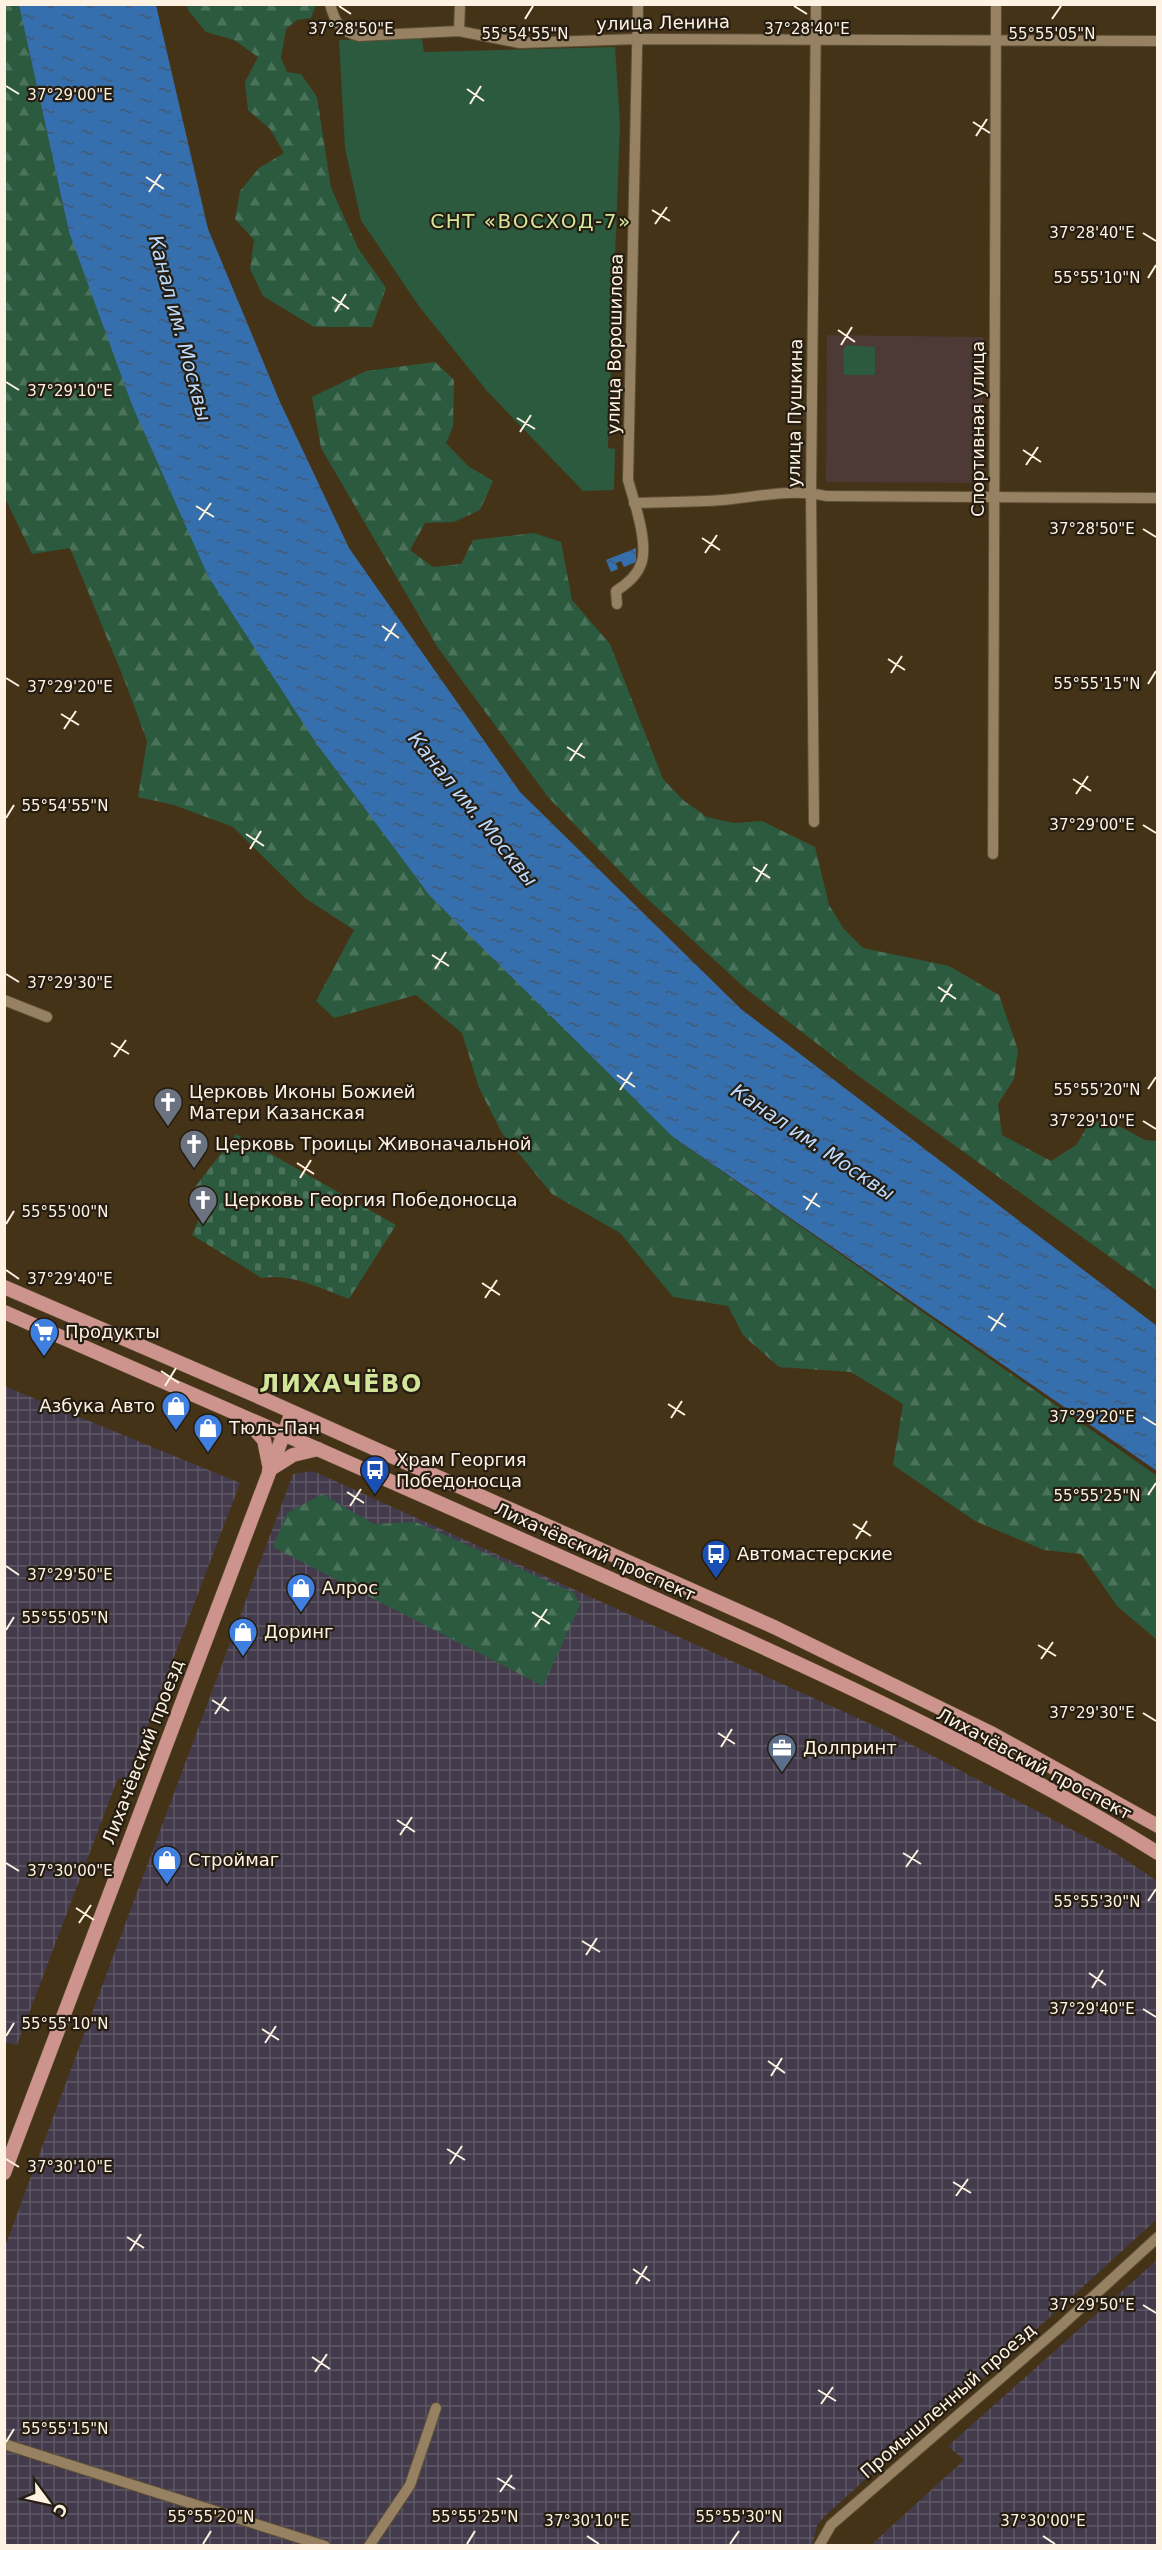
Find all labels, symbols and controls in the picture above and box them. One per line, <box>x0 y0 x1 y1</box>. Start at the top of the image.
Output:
street label: улица Ленина <box>596 11 730 34</box>
text: 37°28'50"E <box>308 20 394 38</box>
text: 37°28'40"E <box>764 20 850 38</box>
text: 55°54'55"N <box>481 25 569 43</box>
text: 55°55'05"N <box>1008 25 1096 43</box>
text: 37°29'00"E <box>27 86 113 104</box>
district label: СНТ «ВОСХОД-7» <box>430 209 632 233</box>
text: 37°28'40"E <box>1049 224 1135 242</box>
water label: Канал им. Москвы <box>144 232 216 424</box>
street label: улица Ворошилова <box>602 253 627 435</box>
text: 55°55'10"N <box>1053 269 1141 287</box>
street label: улица Пушкина <box>783 338 806 488</box>
street label: Спортивная улица <box>967 341 988 517</box>
text: 37°29'10"E <box>27 382 113 400</box>
text: 37°28'50"E <box>1049 520 1135 538</box>
text: 55°55'15"N <box>1053 675 1141 693</box>
text: 37°29'20"E <box>27 678 113 696</box>
water label: Канал им. Москвы <box>403 727 543 891</box>
text: 55°54'55"N <box>21 797 109 815</box>
text: 37°29'00"E <box>1049 816 1135 834</box>
text: 37°29'30"E <box>27 974 113 992</box>
water label: Канал им. Москвы <box>727 1078 899 1206</box>
place label: Церковь Иконы Божией Матери Казанская <box>189 1081 415 1123</box>
text: 55°55'20"N <box>1053 1081 1141 1099</box>
church icon: Церковь Иконы Божией Матери Казанская <box>152 1086 184 1128</box>
text: 37°29'10"E <box>1049 1112 1135 1130</box>
church icon: Церковь Троицы Живоначальной <box>178 1128 210 1170</box>
place label: Церковь Троицы Живоначальной <box>215 1133 531 1154</box>
church icon: Церковь Георгия Победоносца <box>187 1184 219 1226</box>
place label: Церковь Георгия Победоносца <box>224 1189 518 1210</box>
text: 55°55'00"N <box>21 1203 109 1221</box>
text: 37°29'40"E <box>27 1270 113 1288</box>
supermarket icon: Продукты <box>28 1316 60 1358</box>
place label: Продукты <box>65 1321 160 1342</box>
district label: ЛИХАЧЁВО <box>259 1369 423 1398</box>
shop icon: Азбука Авто <box>160 1390 192 1432</box>
place label: Азбука Авто <box>39 1395 155 1416</box>
text: 37°29'20"E <box>1049 1408 1135 1426</box>
shop icon: Тюль-Пан <box>192 1412 224 1454</box>
place label: Тюль-Пан <box>228 1417 320 1438</box>
place label: Храм Георгия Победоносца <box>396 1449 527 1491</box>
bus stop icon: Храм Георгия Победоносца <box>359 1454 391 1496</box>
text: 55°55'25"N <box>1053 1487 1141 1505</box>
street label: Лихачёвский проспект <box>492 1498 699 1605</box>
bus stop icon: Автомастерские <box>700 1538 732 1580</box>
place label: Автомастерские <box>737 1543 892 1564</box>
text: 37°29'50"E <box>27 1566 113 1584</box>
shop icon: Алрос <box>285 1572 317 1614</box>
place label: Алрос <box>322 1577 378 1598</box>
text: 55°55'05"N <box>21 1609 109 1627</box>
shop icon: Доринг <box>227 1616 259 1658</box>
place label: Доринг <box>264 1621 333 1642</box>
street label: Лихачёвский проезд <box>98 1656 188 1847</box>
street label: Лихачёвский проспект <box>933 1703 1135 1824</box>
text: 37°29'30"E <box>1049 1704 1135 1722</box>
office icon: Долпринт <box>766 1732 798 1774</box>
place label: Долпринт <box>803 1737 897 1758</box>
shop icon: Строймаг <box>151 1844 183 1886</box>
place label: Строймаг <box>188 1849 279 1870</box>
text: 37°30'00"E <box>27 1862 113 1880</box>
text: 55°55'30"N <box>1053 1893 1141 1911</box>
text: 37°29'40"E <box>1049 2000 1135 2018</box>
text: 55°55'10"N <box>21 2015 109 2033</box>
text: 37°30'10"E <box>27 2158 113 2176</box>
text: 37°29'50"E <box>1049 2296 1135 2314</box>
street label: Промышленный проезд <box>856 2319 1040 2482</box>
text: 55°55'15"N <box>21 2420 109 2438</box>
north arrow <box>18 2472 78 2532</box>
text: С <box>49 2500 71 2520</box>
text: 55°55'20"N <box>167 2508 255 2526</box>
text: 55°55'25"N <box>431 2508 519 2526</box>
text: 55°55'30"N <box>695 2508 783 2526</box>
text: 37°30'10"E <box>544 2512 630 2530</box>
text: 37°30'00"E <box>1000 2512 1086 2530</box>

